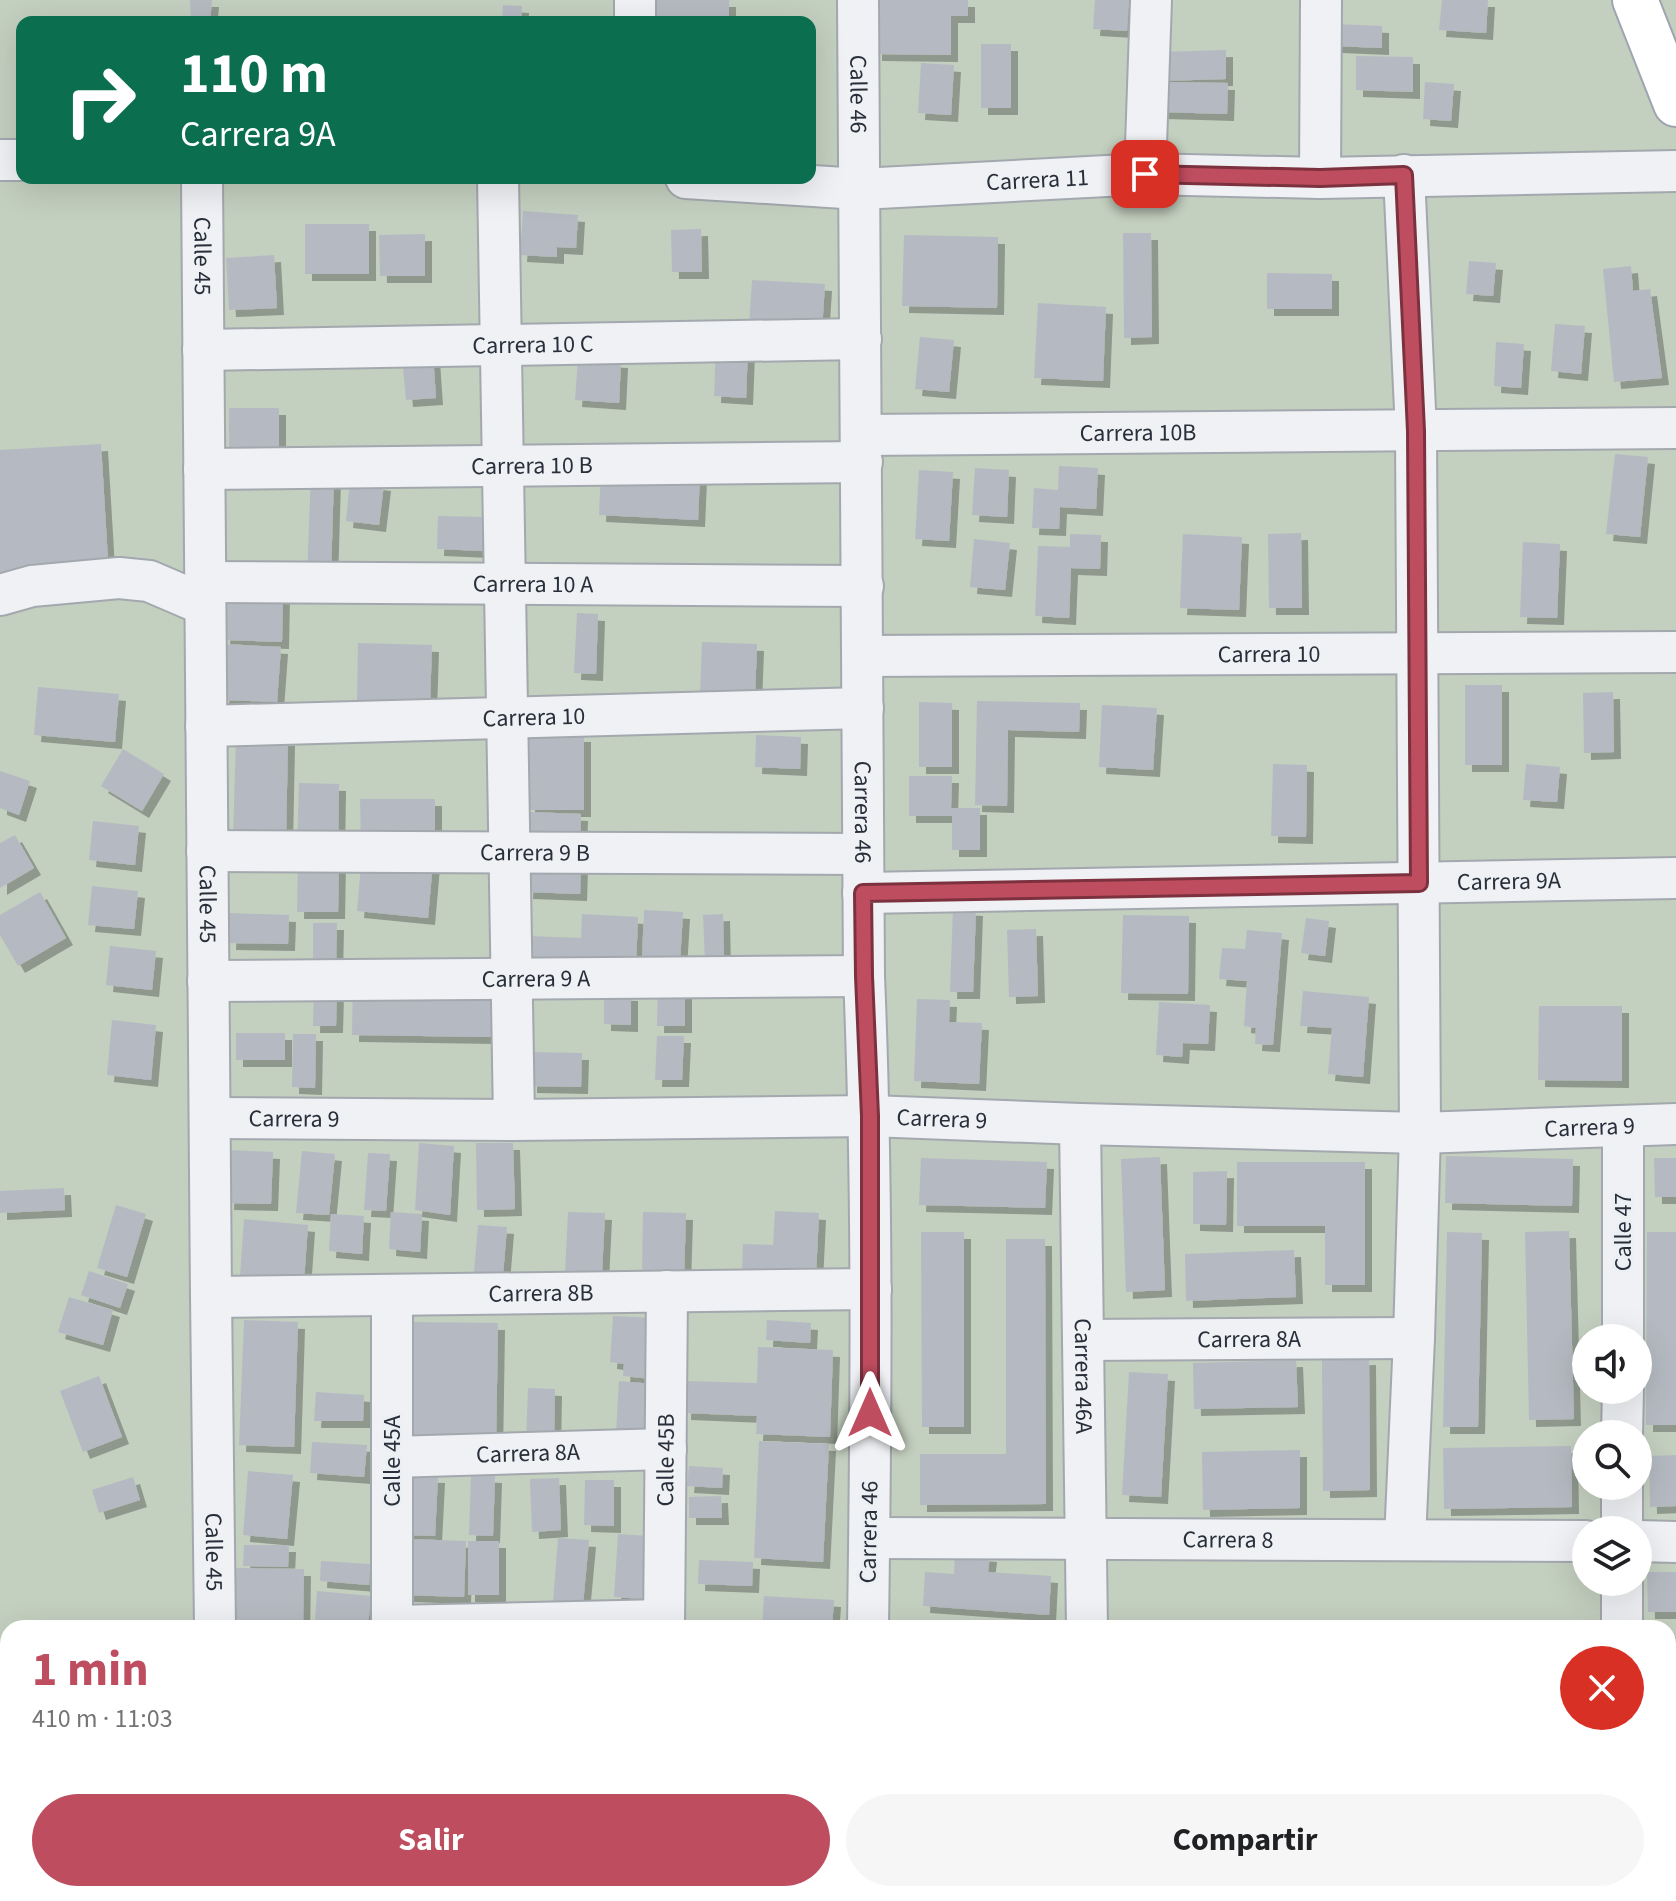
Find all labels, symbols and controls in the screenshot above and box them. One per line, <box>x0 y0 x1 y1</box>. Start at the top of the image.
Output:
text: 110 m <box>180 35 328 114</box>
icon: right <box>48 48 152 152</box>
street label: Calle 46 <box>841 55 876 133</box>
text: Carrera 9A <box>180 109 336 160</box>
pin <box>1111 140 1179 208</box>
icon: arrive <box>1123 152 1167 196</box>
street label: Carrera 11 <box>985 159 1090 200</box>
street label: Calle 45 <box>185 217 220 295</box>
street label: Carrera 10 C <box>472 326 594 363</box>
street label: Carrera 10B <box>1079 415 1197 451</box>
street label: Carrera 10 B <box>471 447 593 484</box>
street label: Carrera 10 A <box>473 566 593 602</box>
street label: Carrera 10 <box>1218 636 1320 672</box>
street label: Carrera 10 <box>482 698 586 736</box>
street label: Carrera 46 <box>845 761 881 863</box>
street label: Carrera 9 B <box>480 835 590 870</box>
street label: Carrera 9A <box>1457 863 1561 900</box>
street label: Calle 45 <box>190 865 226 943</box>
street label: Carrera 9 A <box>482 961 590 996</box>
street label: Carrera 9 <box>896 1100 988 1138</box>
street label: Carrera 9 <box>248 1101 340 1136</box>
street label: Carrera 9 <box>1544 1108 1636 1146</box>
street label: Calle 47 <box>1606 1193 1641 1271</box>
street label: Carrera 8B <box>488 1275 594 1311</box>
street label: Carrera 46A <box>1065 1318 1102 1434</box>
street label: Carrera 8A <box>1197 1321 1301 1357</box>
map controls <box>1572 1324 1652 1596</box>
button: sound <box>1572 1324 1652 1404</box>
position arrow <box>828 1371 912 1455</box>
street label: Calle 45B <box>648 1413 683 1507</box>
street label: Calle 45A <box>375 1415 410 1507</box>
button: search <box>1572 1420 1652 1500</box>
street label: Carrera 8A <box>476 1434 580 1472</box>
street label: Carrera 46 <box>851 1480 887 1584</box>
street label: Calle 45 <box>196 1512 232 1591</box>
button: layers <box>1572 1516 1652 1596</box>
street label: Carrera 8 <box>1183 1522 1273 1557</box>
text: 1 min <box>32 1636 149 1704</box>
button: close <box>1560 1646 1644 1730</box>
text: 410 m · 11:03 <box>32 1700 173 1737</box>
button: Salir <box>32 1794 830 1886</box>
button: Compartir <box>846 1794 1644 1886</box>

